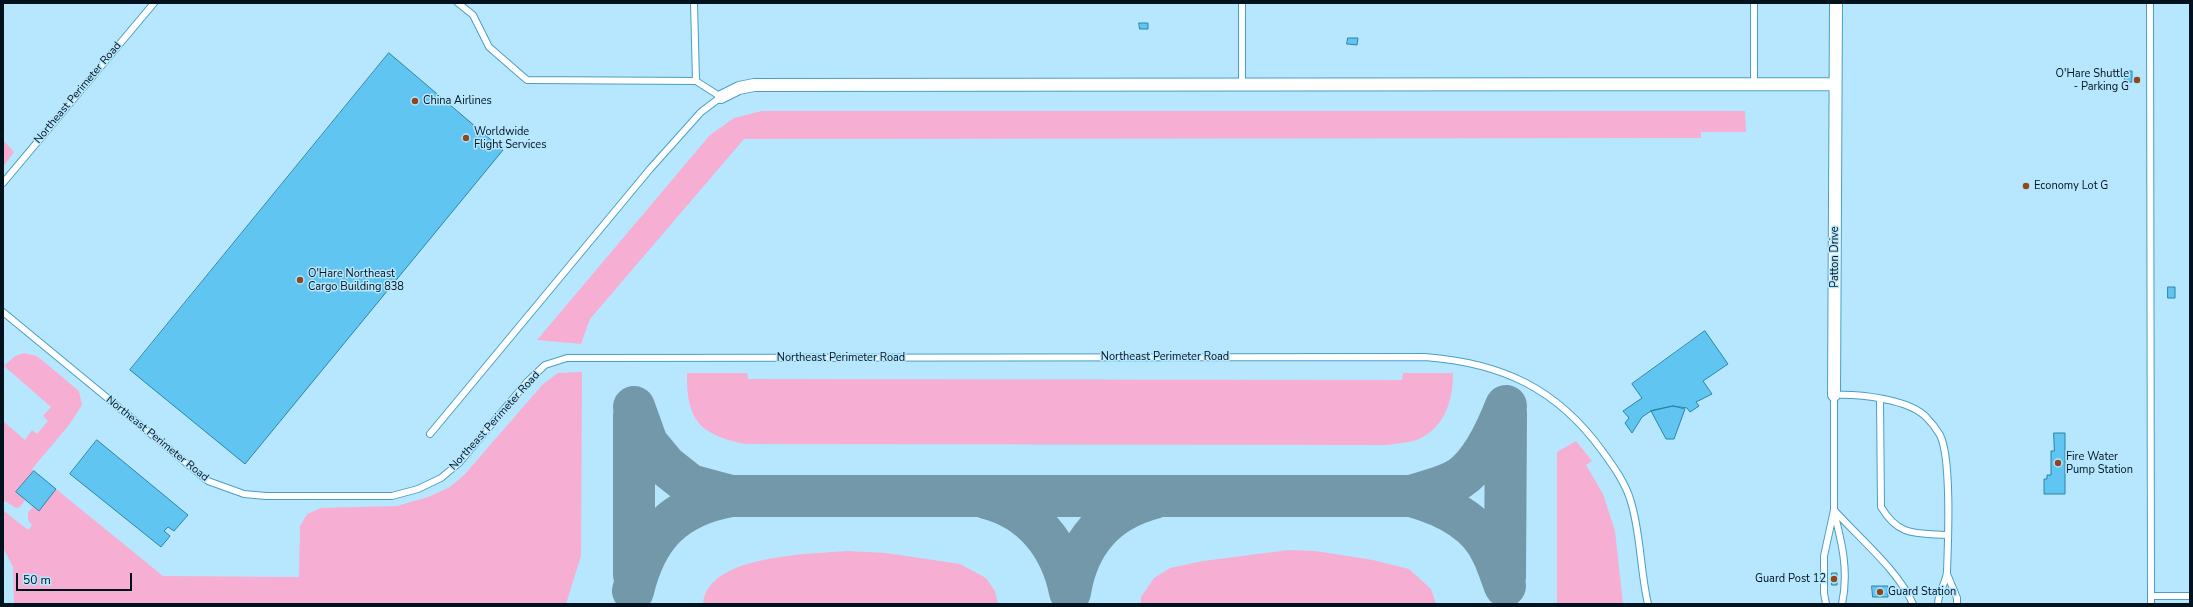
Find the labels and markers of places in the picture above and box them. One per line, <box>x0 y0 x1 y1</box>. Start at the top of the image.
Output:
place label: O'Hare Shuttle - Parking G <box>2056 67 2129 93</box>
marker: O'Hare Shuttle - Parking G <box>2132 75 2142 85</box>
place label: China Airlines <box>423 94 492 108</box>
marker: China Airlines <box>410 96 420 106</box>
place label: Worldwide Flight Services <box>474 125 546 151</box>
marker: Worldwide Flight Services <box>461 133 471 143</box>
place label: Economy Lot G <box>2034 179 2108 193</box>
marker: Economy Lot G <box>2021 181 2031 191</box>
place label: O'Hare Northeast Cargo Building 838 <box>308 267 404 293</box>
marker: O'Hare Northeast Cargo Building 838 <box>295 275 305 285</box>
place label: Fire Water Pump Station <box>2066 450 2133 476</box>
marker: Fire Water Pump Station <box>2053 458 2063 468</box>
place label: Guard Post 12 <box>1755 572 1826 586</box>
marker: Guard Post 12 <box>1829 574 1839 584</box>
place label: Guard Station <box>1888 585 1956 599</box>
marker: Guard Station <box>1875 587 1885 597</box>

